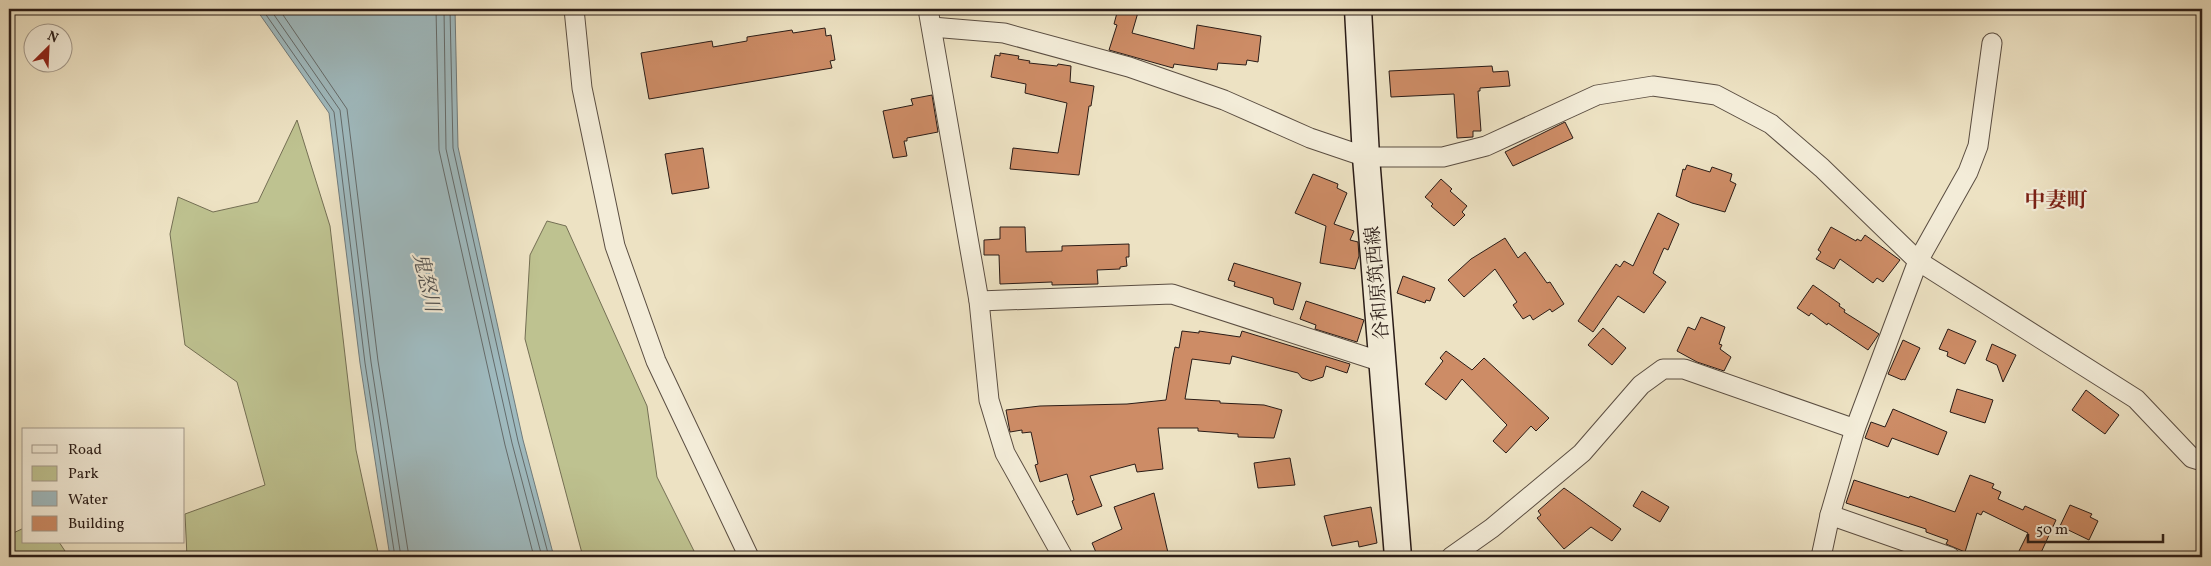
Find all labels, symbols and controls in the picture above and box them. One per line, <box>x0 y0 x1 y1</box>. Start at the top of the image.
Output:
north arrow <box>22 22 72 72</box>
text: N <box>44 27 61 48</box>
district label: 中妻町 <box>2025 187 2088 216</box>
street label: 谷和原筑西線 <box>1360 225 1396 341</box>
water label: 鬼怒川 <box>405 250 446 317</box>
legend <box>22 428 185 544</box>
text: Road <box>68 440 102 461</box>
text: Park <box>68 464 99 485</box>
text: Water <box>68 490 108 511</box>
scale bar <box>2028 511 2164 543</box>
text: Building <box>68 514 125 535</box>
text: 50 m <box>2036 520 2068 541</box>

